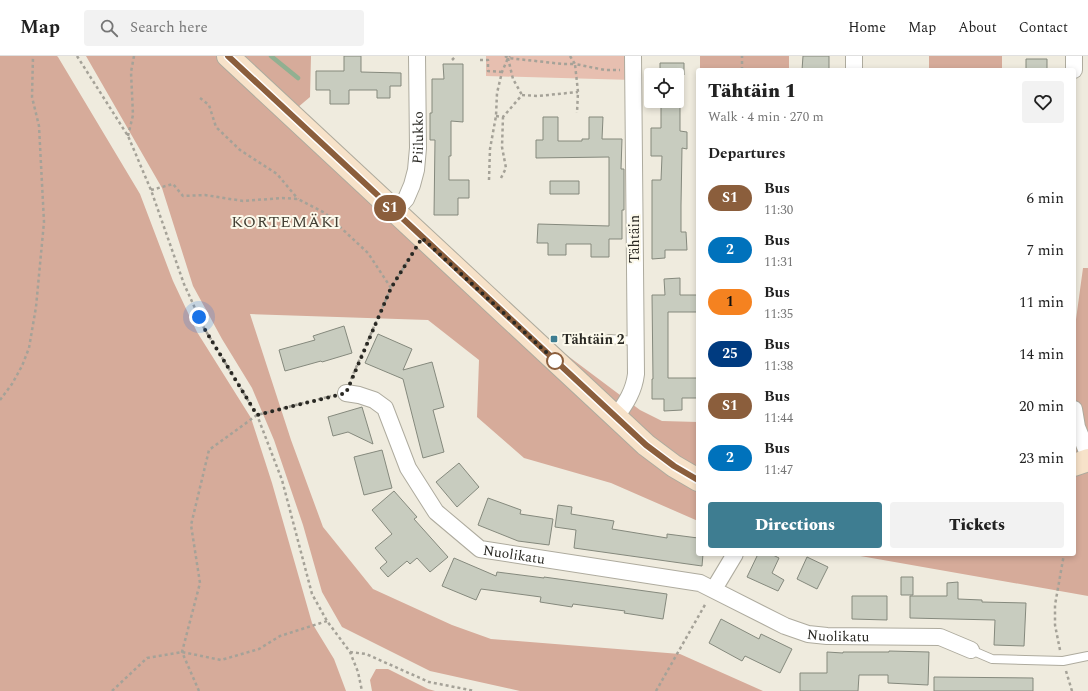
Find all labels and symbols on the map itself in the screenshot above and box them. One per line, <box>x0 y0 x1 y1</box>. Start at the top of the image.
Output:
street label: Piilukko <box>407 111 429 165</box>
line badge: S1 <box>372 195 408 221</box>
district label: KORTEMÄKI <box>231 210 341 234</box>
street label: Tähtäin <box>624 215 645 263</box>
your location <box>189 307 209 327</box>
place label: Tähtäin 2 <box>562 329 625 350</box>
marker: Tähtäin 2 <box>549 334 559 344</box>
unlabelled marker <box>546 352 564 370</box>
street label: Nuolikatu <box>482 540 547 570</box>
street label: Nuolikatu <box>806 624 870 647</box>

